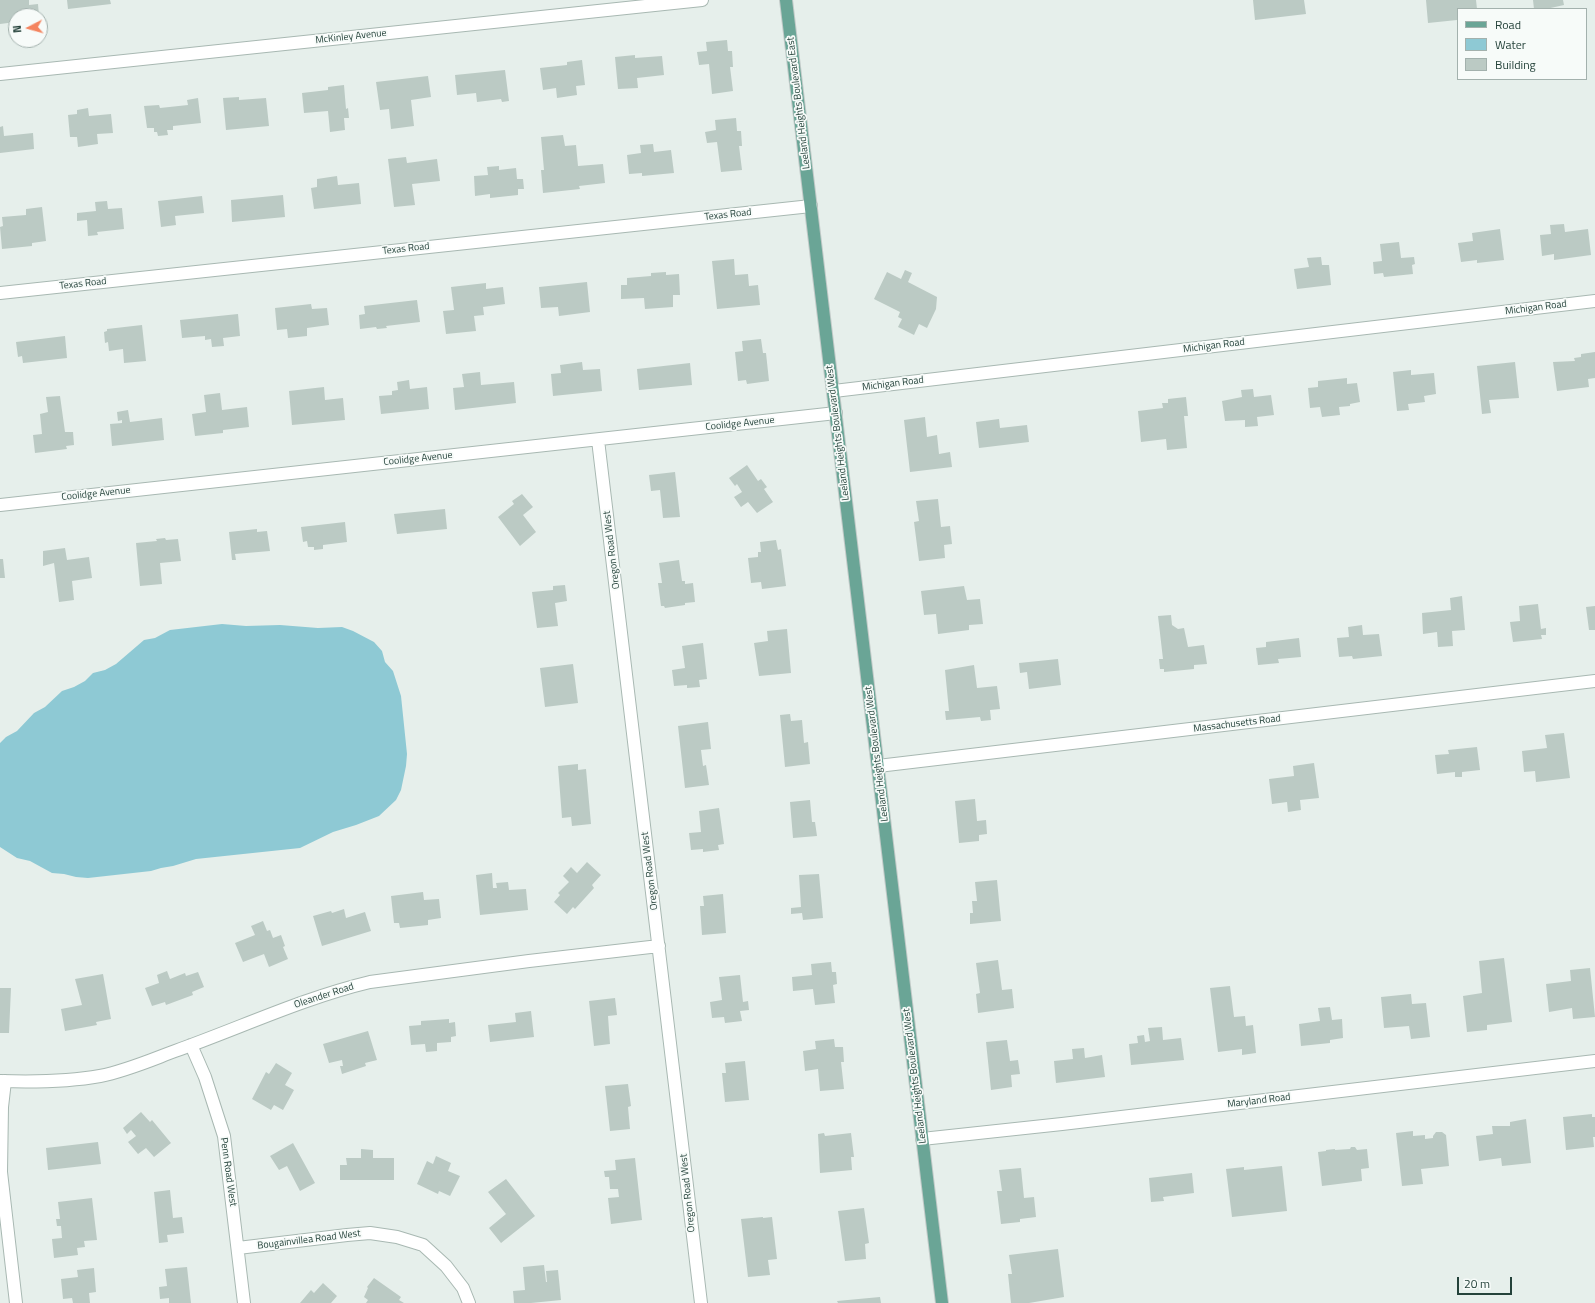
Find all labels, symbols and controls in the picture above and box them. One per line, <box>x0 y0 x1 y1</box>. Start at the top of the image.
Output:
north arrow <box>8 8 48 48</box>
legend <box>1457 8 1587 80</box>
text: Road <box>1495 15 1521 34</box>
text: N <box>9 25 25 34</box>
street label: McKinley Avenue <box>315 27 387 47</box>
text: Water <box>1495 35 1526 54</box>
street label: Leeland Heights Boulevard East <box>785 36 813 170</box>
text: Building <box>1495 55 1536 74</box>
street label: Texas Road <box>704 207 752 223</box>
street label: Texas Road <box>382 241 430 257</box>
street label: Texas Road <box>59 276 107 292</box>
street label: Michigan Road <box>1505 298 1567 318</box>
street label: Michigan Road <box>1183 336 1245 356</box>
street label: Leeland Heights Boulevard West <box>824 365 852 501</box>
street label: Michigan Road <box>862 374 924 394</box>
street label: Coolidge Avenue <box>705 414 775 434</box>
street label: Coolidge Avenue <box>383 449 453 469</box>
street label: Coolidge Avenue <box>61 484 131 504</box>
street label: Oregon Road West <box>601 510 623 590</box>
street label: Leeland Heights Boulevard West <box>863 686 891 822</box>
street label: Massachusetts Road <box>1193 713 1281 735</box>
street label: Oregon Road West <box>639 831 661 911</box>
street label: Oleander Road <box>293 981 355 1011</box>
street label: Leeland Heights Boulevard West <box>901 1008 929 1144</box>
street label: Maryland Road <box>1227 1091 1291 1111</box>
street label: Penn Road West <box>217 1137 239 1207</box>
street label: Oregon Road West <box>678 1153 698 1233</box>
street label: Bougainvillea Road West <box>257 1228 361 1252</box>
scale bar <box>1459 1269 1514 1295</box>
text: 20 m <box>1464 1274 1490 1293</box>

